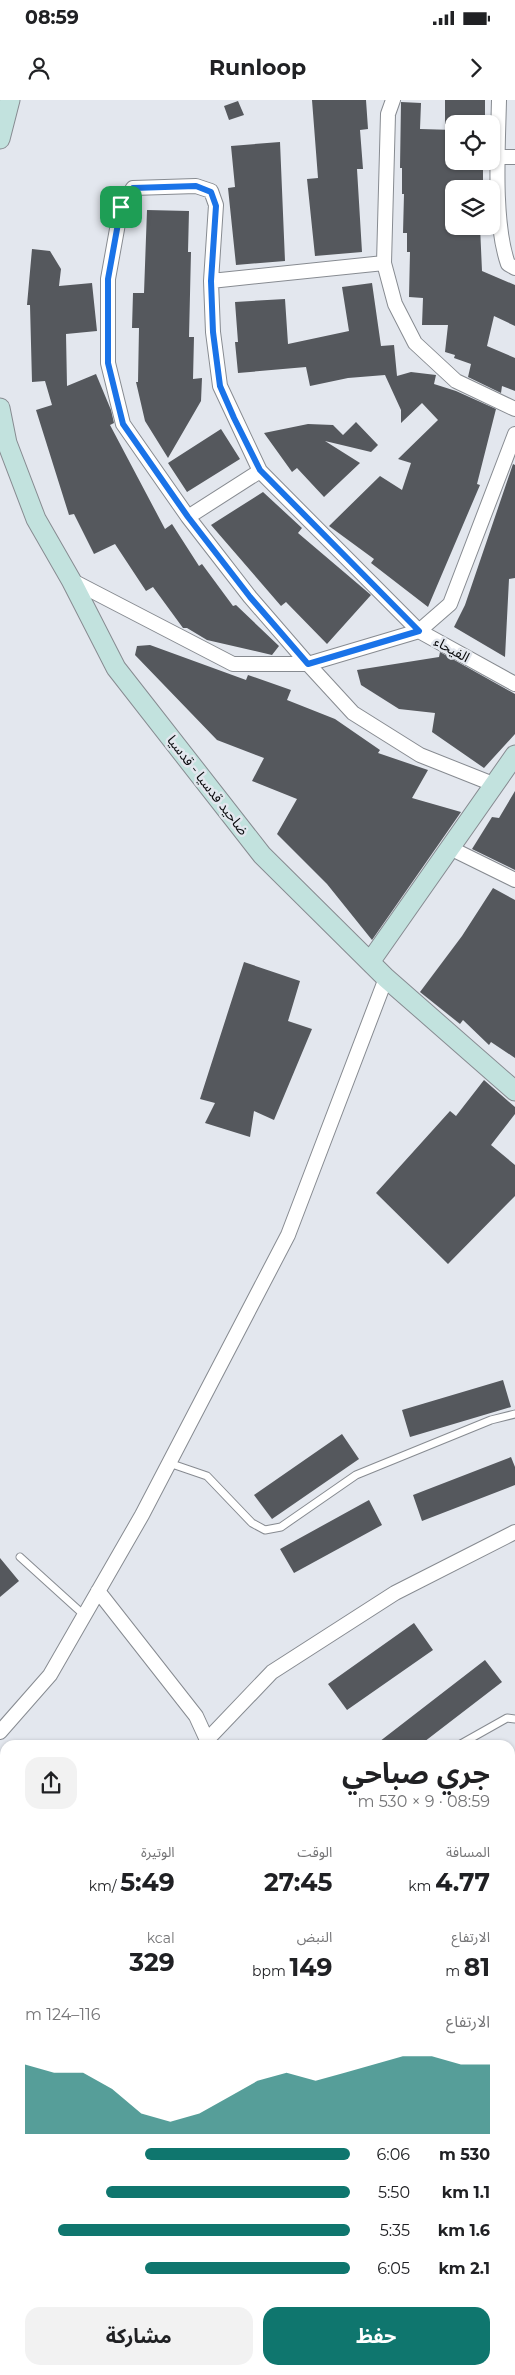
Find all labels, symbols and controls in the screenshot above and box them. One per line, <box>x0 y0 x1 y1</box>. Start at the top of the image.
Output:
text: 08:59 <box>25 6 79 29</box>
icon: person <box>25 54 53 82</box>
text: Runloop <box>209 54 306 81</box>
icon: forward <box>462 54 490 82</box>
map controls <box>445 115 500 235</box>
button: locate <box>445 115 500 170</box>
button: layers <box>445 180 500 235</box>
pin <box>100 186 142 228</box>
icon: arrive <box>107 193 135 221</box>
street label: الفيحاء <box>431 632 473 666</box>
street label: ضاحيد قدسيا - قدسيا <box>163 731 253 839</box>
text: جري صباحي <box>342 1756 490 1790</box>
button: share <box>25 1757 77 1809</box>
text: 08:59 · 9 × 530 m <box>357 1792 490 1811</box>
text: الوتيرة <box>141 1843 175 1861</box>
text: الوقت <box>297 1843 332 1861</box>
text: المسافة <box>446 1843 490 1861</box>
text: 5:49 <box>120 1867 175 1897</box>
text: 27:45 <box>264 1867 332 1897</box>
text: 4.77 <box>435 1867 490 1897</box>
text: /km <box>89 1877 120 1895</box>
text: km <box>408 1877 435 1895</box>
text: النبض <box>297 1928 332 1946</box>
text: الارتفاع <box>452 1928 490 1946</box>
text: kcal <box>147 1929 175 1947</box>
text: 329 <box>129 1947 175 1977</box>
text: 149 <box>289 1952 332 1982</box>
text: 81 <box>464 1952 490 1982</box>
text: bpm <box>252 1962 289 1980</box>
text: m <box>445 1962 464 1980</box>
text: 116–124 m <box>25 2005 101 2024</box>
text: الارتفاع <box>446 2012 490 2031</box>
text: 6:06 <box>377 2145 410 2164</box>
text: 530 m <box>439 2145 490 2164</box>
text: 5:50 <box>378 2183 410 2202</box>
text: 1.1 km <box>442 2183 490 2202</box>
text: 5:35 <box>380 2221 410 2240</box>
text: 1.6 km <box>438 2221 490 2240</box>
text: 6:05 <box>377 2259 410 2278</box>
text: 2.1 km <box>438 2259 490 2278</box>
button: مشاركة <box>25 2307 253 2365</box>
button: حفظ <box>263 2307 490 2365</box>

